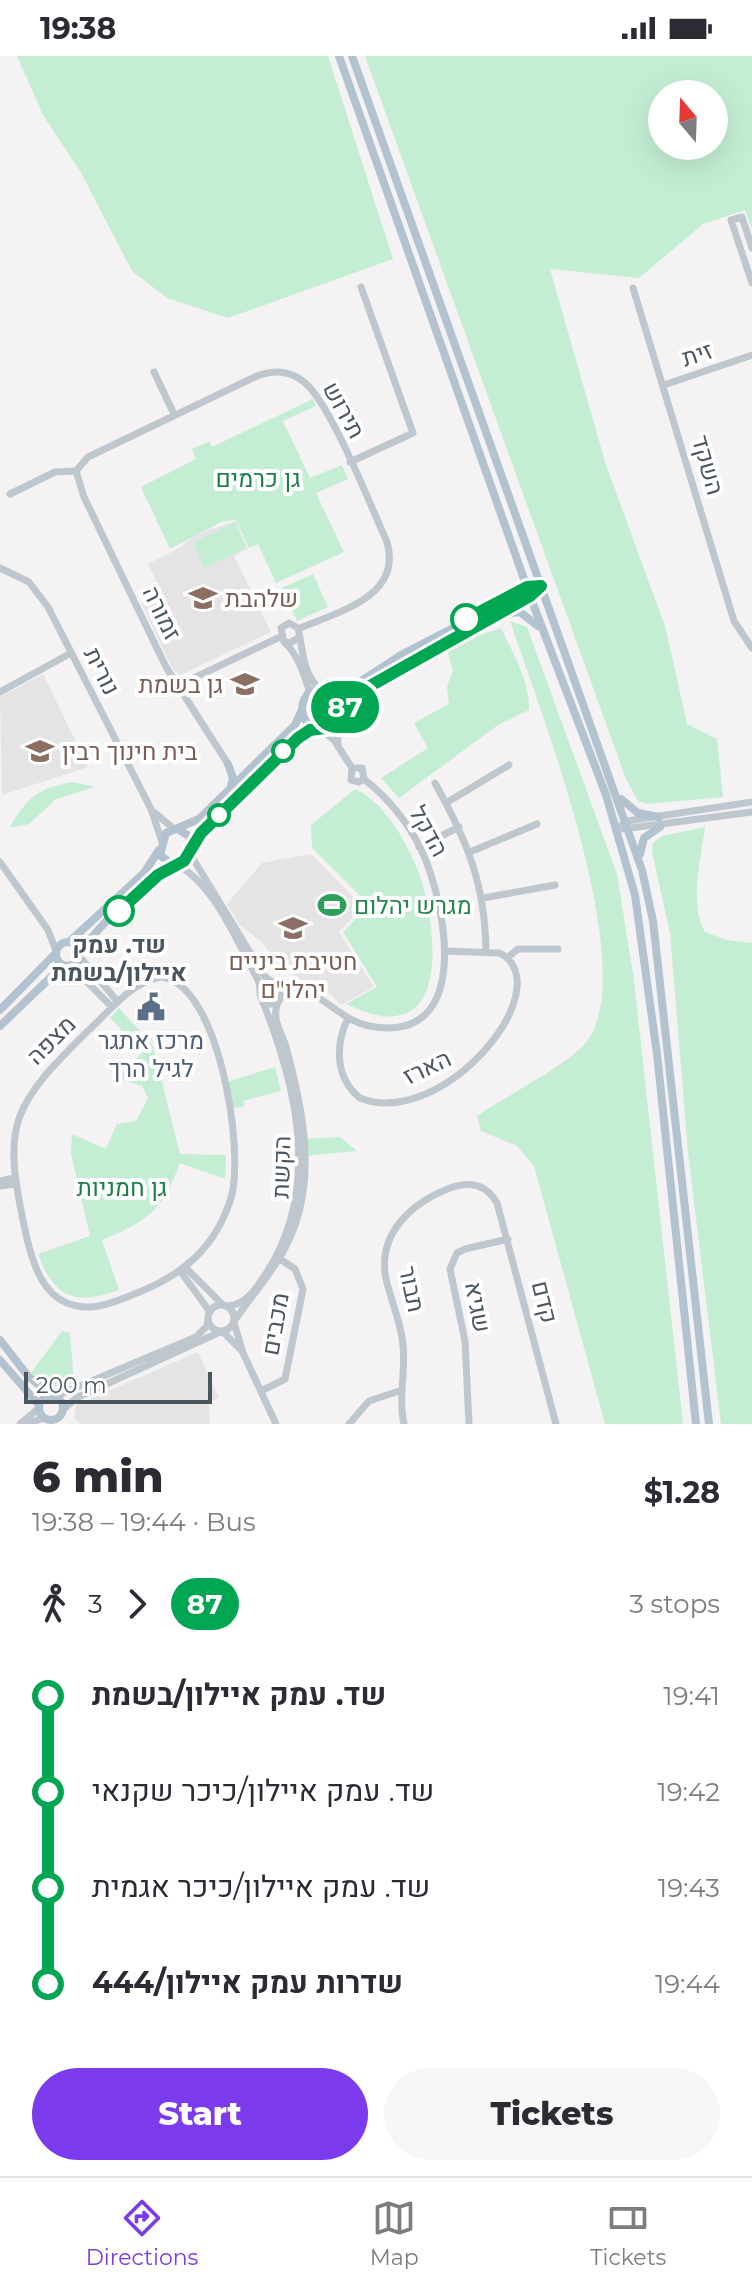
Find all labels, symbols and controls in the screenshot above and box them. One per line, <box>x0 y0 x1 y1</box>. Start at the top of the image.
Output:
text: 19:38 <box>40 10 116 47</box>
north arrow <box>648 80 728 160</box>
map controls <box>648 80 728 160</box>
street label: זית <box>678 335 716 373</box>
street label: תירוש <box>317 377 371 443</box>
street label: השקד <box>686 432 730 498</box>
park label: גן כרמים <box>216 464 300 493</box>
street label: זמורה <box>137 581 187 645</box>
school or university icon: שלהבת <box>188 583 218 613</box>
place label: שלהבת <box>225 584 298 613</box>
unlabelled marker <box>451 604 481 634</box>
street label: נורית <box>78 642 126 700</box>
school or university icon: גן בשמת <box>230 669 260 699</box>
place label: גן בשמת <box>139 670 223 699</box>
line badge: 87 <box>309 681 381 733</box>
text: 87 <box>327 690 363 724</box>
school or university icon: בית חינוך רבין <box>25 736 55 766</box>
place label: בית חינוך רבין <box>62 737 198 766</box>
unlabelled marker <box>272 740 294 762</box>
street label: הדקל <box>403 800 455 862</box>
unlabelled marker <box>208 804 230 826</box>
sports icon: מגרש יהלום <box>317 890 347 920</box>
place label: מגרש יהלום <box>354 891 472 920</box>
marker: שד. עמק איילון/בשמת <box>104 896 134 926</box>
school or university icon: חטיבת ביניים יהלו"ם <box>278 913 308 943</box>
place label: שד. עמק איילון/בשמת <box>52 930 186 987</box>
place label: חטיבת ביניים יהלו"ם <box>229 947 357 1004</box>
public building icon: מרכז אתגר לגיל הרך <box>136 992 166 1022</box>
street label: מצפה <box>20 1009 82 1071</box>
place label: מרכז אתגר לגיל הרך <box>98 1026 204 1083</box>
street label: הארז <box>398 1043 456 1091</box>
street label: הקשת <box>265 1135 297 1199</box>
park label: גן חמניות <box>77 1173 167 1202</box>
street label: תבור <box>393 1263 431 1315</box>
street label: קדם <box>526 1278 564 1326</box>
street label: שגיא <box>459 1279 497 1335</box>
street label: מכבים <box>255 1290 295 1358</box>
scale bar <box>24 1368 212 1404</box>
text: 200 m <box>36 1372 107 1399</box>
text: 6 min <box>32 1449 164 1503</box>
text: $1.28 <box>644 1474 720 1511</box>
text: 19:38 – 19:44 · Bus <box>32 1506 256 1538</box>
icon: walk <box>32 1582 76 1626</box>
icon: forward <box>115 1582 159 1626</box>
text: 87 <box>187 1587 223 1621</box>
text: 3 <box>88 1588 103 1620</box>
text: 3 stops <box>629 1588 720 1620</box>
text: שד. עמק איילון/בשמת <box>92 1676 386 1713</box>
text: 19:41 <box>663 1680 720 1712</box>
text: שד. עמק איילון/כיכר שקנאי <box>92 1772 434 1809</box>
text: 19:42 <box>657 1776 720 1808</box>
text: שד. עמק איילון/כיכר אגמית <box>92 1868 430 1905</box>
text: 19:43 <box>658 1872 720 1904</box>
text: 444/שדרות עמק איילון <box>92 1964 403 2001</box>
text: 19:44 <box>655 1968 720 2000</box>
button: Start <box>32 2068 368 2160</box>
button: Tickets <box>384 2068 720 2160</box>
tab: Directions <box>86 2196 198 2271</box>
tab: Map <box>370 2196 419 2271</box>
tab: Tickets <box>590 2196 666 2271</box>

